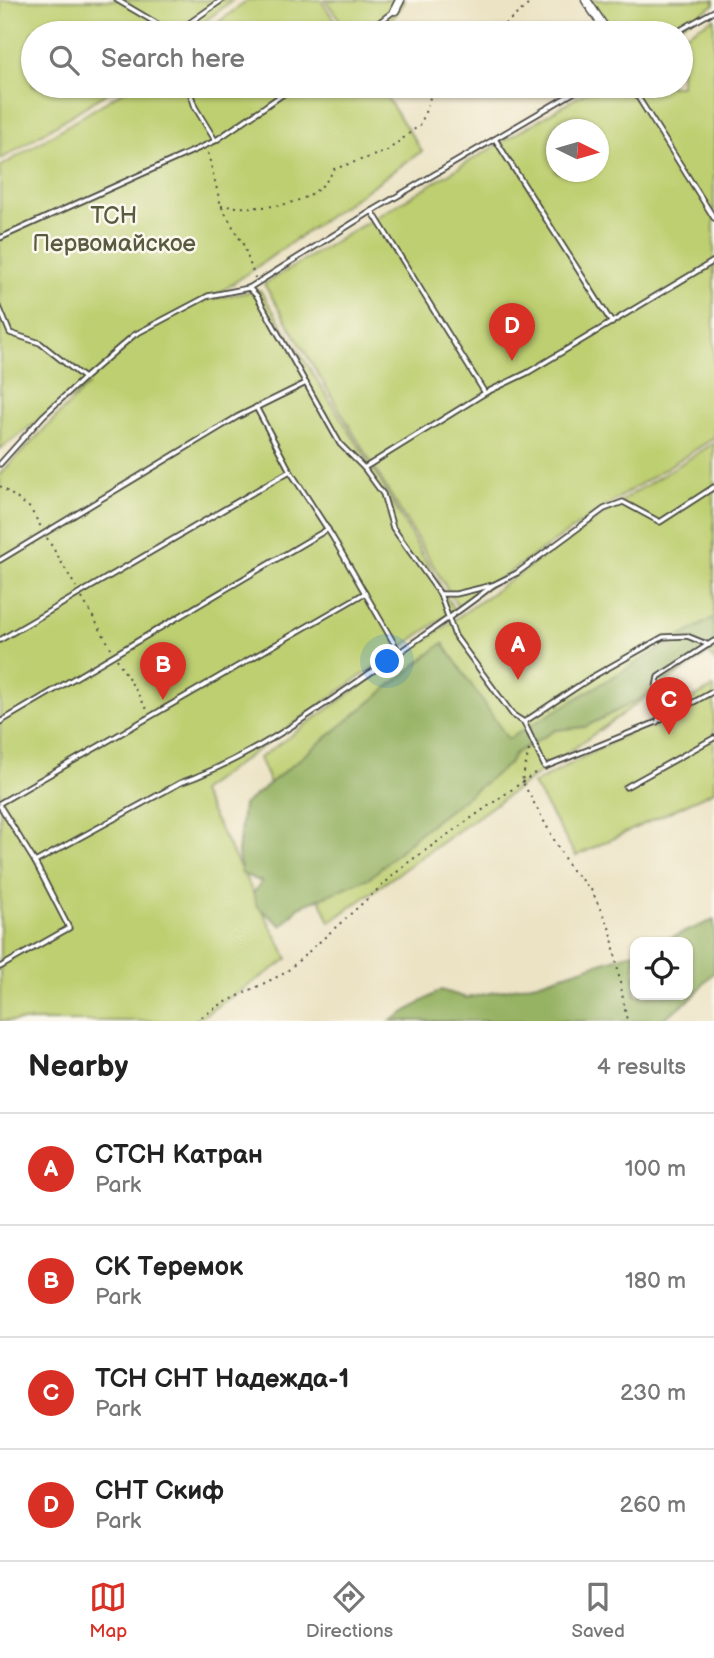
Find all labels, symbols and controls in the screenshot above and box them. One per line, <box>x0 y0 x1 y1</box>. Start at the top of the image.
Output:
search box <box>21 21 693 98</box>
icon: search <box>45 41 83 79</box>
text: Search here <box>101 44 245 75</box>
north arrow <box>546 119 609 182</box>
park label: ТСН Первомайское <box>32 201 196 258</box>
pin: D <box>489 303 535 361</box>
pin: A <box>495 622 541 680</box>
pin: B <box>140 642 186 700</box>
your location <box>370 644 404 678</box>
pin: C <box>646 677 692 735</box>
map controls <box>630 937 693 1000</box>
button: locate <box>630 937 693 1000</box>
text: Nearby <box>28 1049 128 1085</box>
text: 4 results <box>597 1053 686 1081</box>
text: СТСН Катран <box>95 1140 263 1171</box>
text: A <box>44 1155 58 1183</box>
text: 100 m <box>625 1155 686 1183</box>
text: Park <box>95 1171 141 1199</box>
text: СК Теремок <box>95 1252 243 1283</box>
text: B <box>43 1267 59 1295</box>
text: 180 m <box>625 1267 686 1295</box>
text: Park <box>95 1283 141 1311</box>
text: ТСН СНТ Надежда-1 <box>95 1364 350 1395</box>
text: C <box>43 1379 59 1407</box>
text: 230 m <box>620 1379 686 1407</box>
text: Park <box>95 1395 141 1423</box>
text: СНТ Скиф <box>95 1476 224 1507</box>
text: D <box>43 1491 59 1519</box>
text: 260 m <box>620 1491 686 1519</box>
text: Park <box>95 1507 141 1535</box>
tab: Map <box>89 1578 127 1643</box>
tab: Directions <box>306 1578 393 1643</box>
tab: Saved <box>571 1578 625 1643</box>

